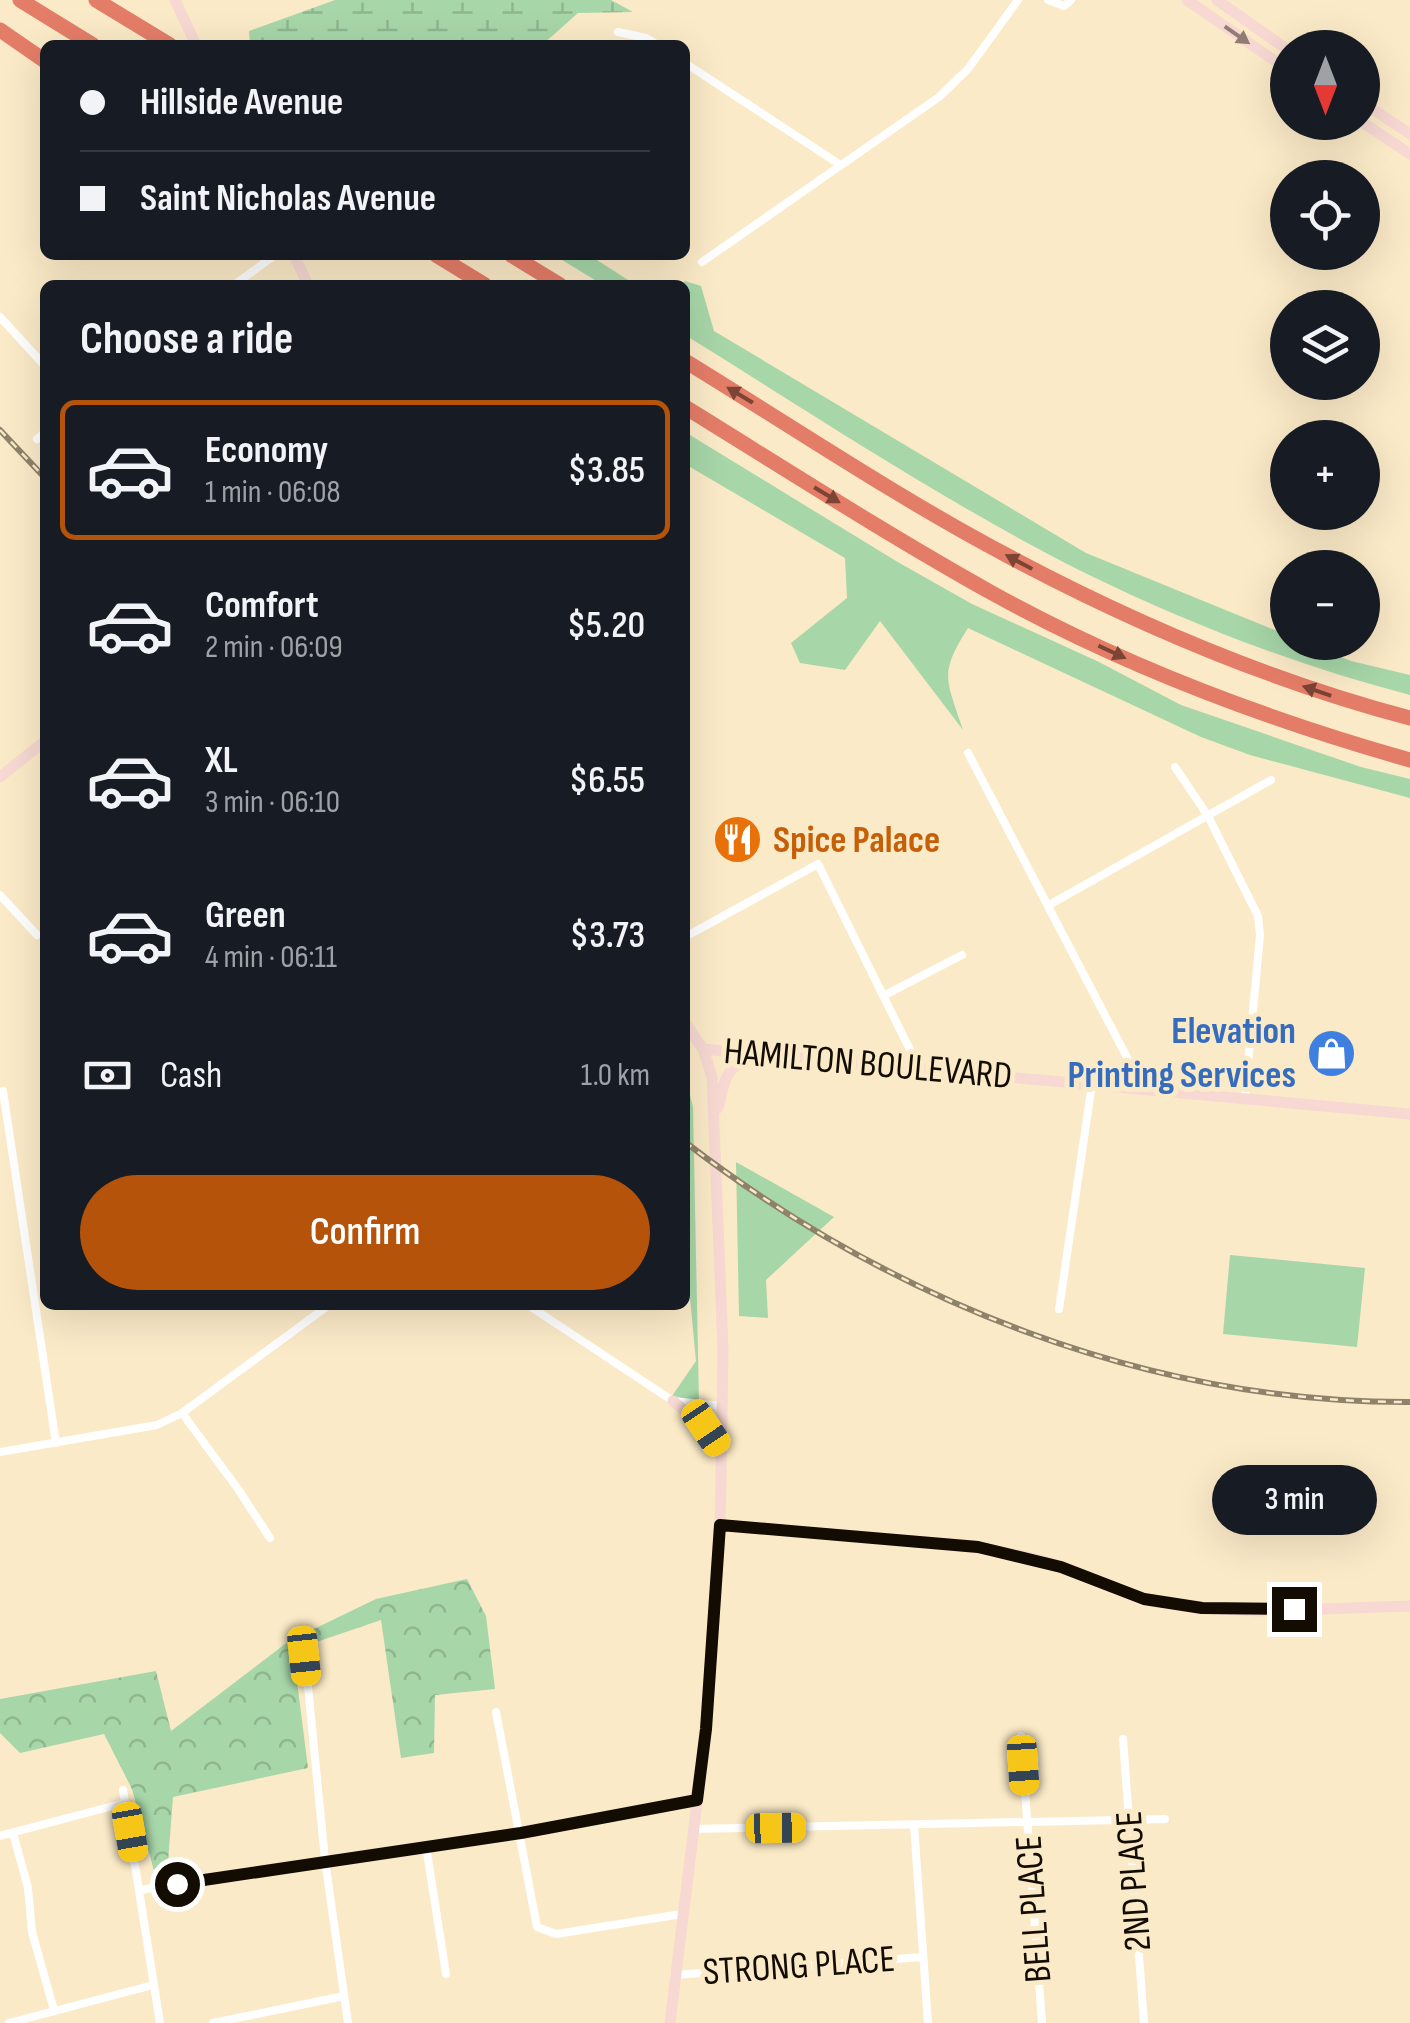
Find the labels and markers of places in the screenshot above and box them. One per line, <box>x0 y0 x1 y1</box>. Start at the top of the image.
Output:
restaurant icon: Spice Palace <box>712 814 764 866</box>
place label: Spice Palace <box>773 818 940 863</box>
place label: Elevation Printing Services <box>1067 1009 1296 1098</box>
shop icon: Elevation Printing Services <box>1305 1027 1357 1079</box>

